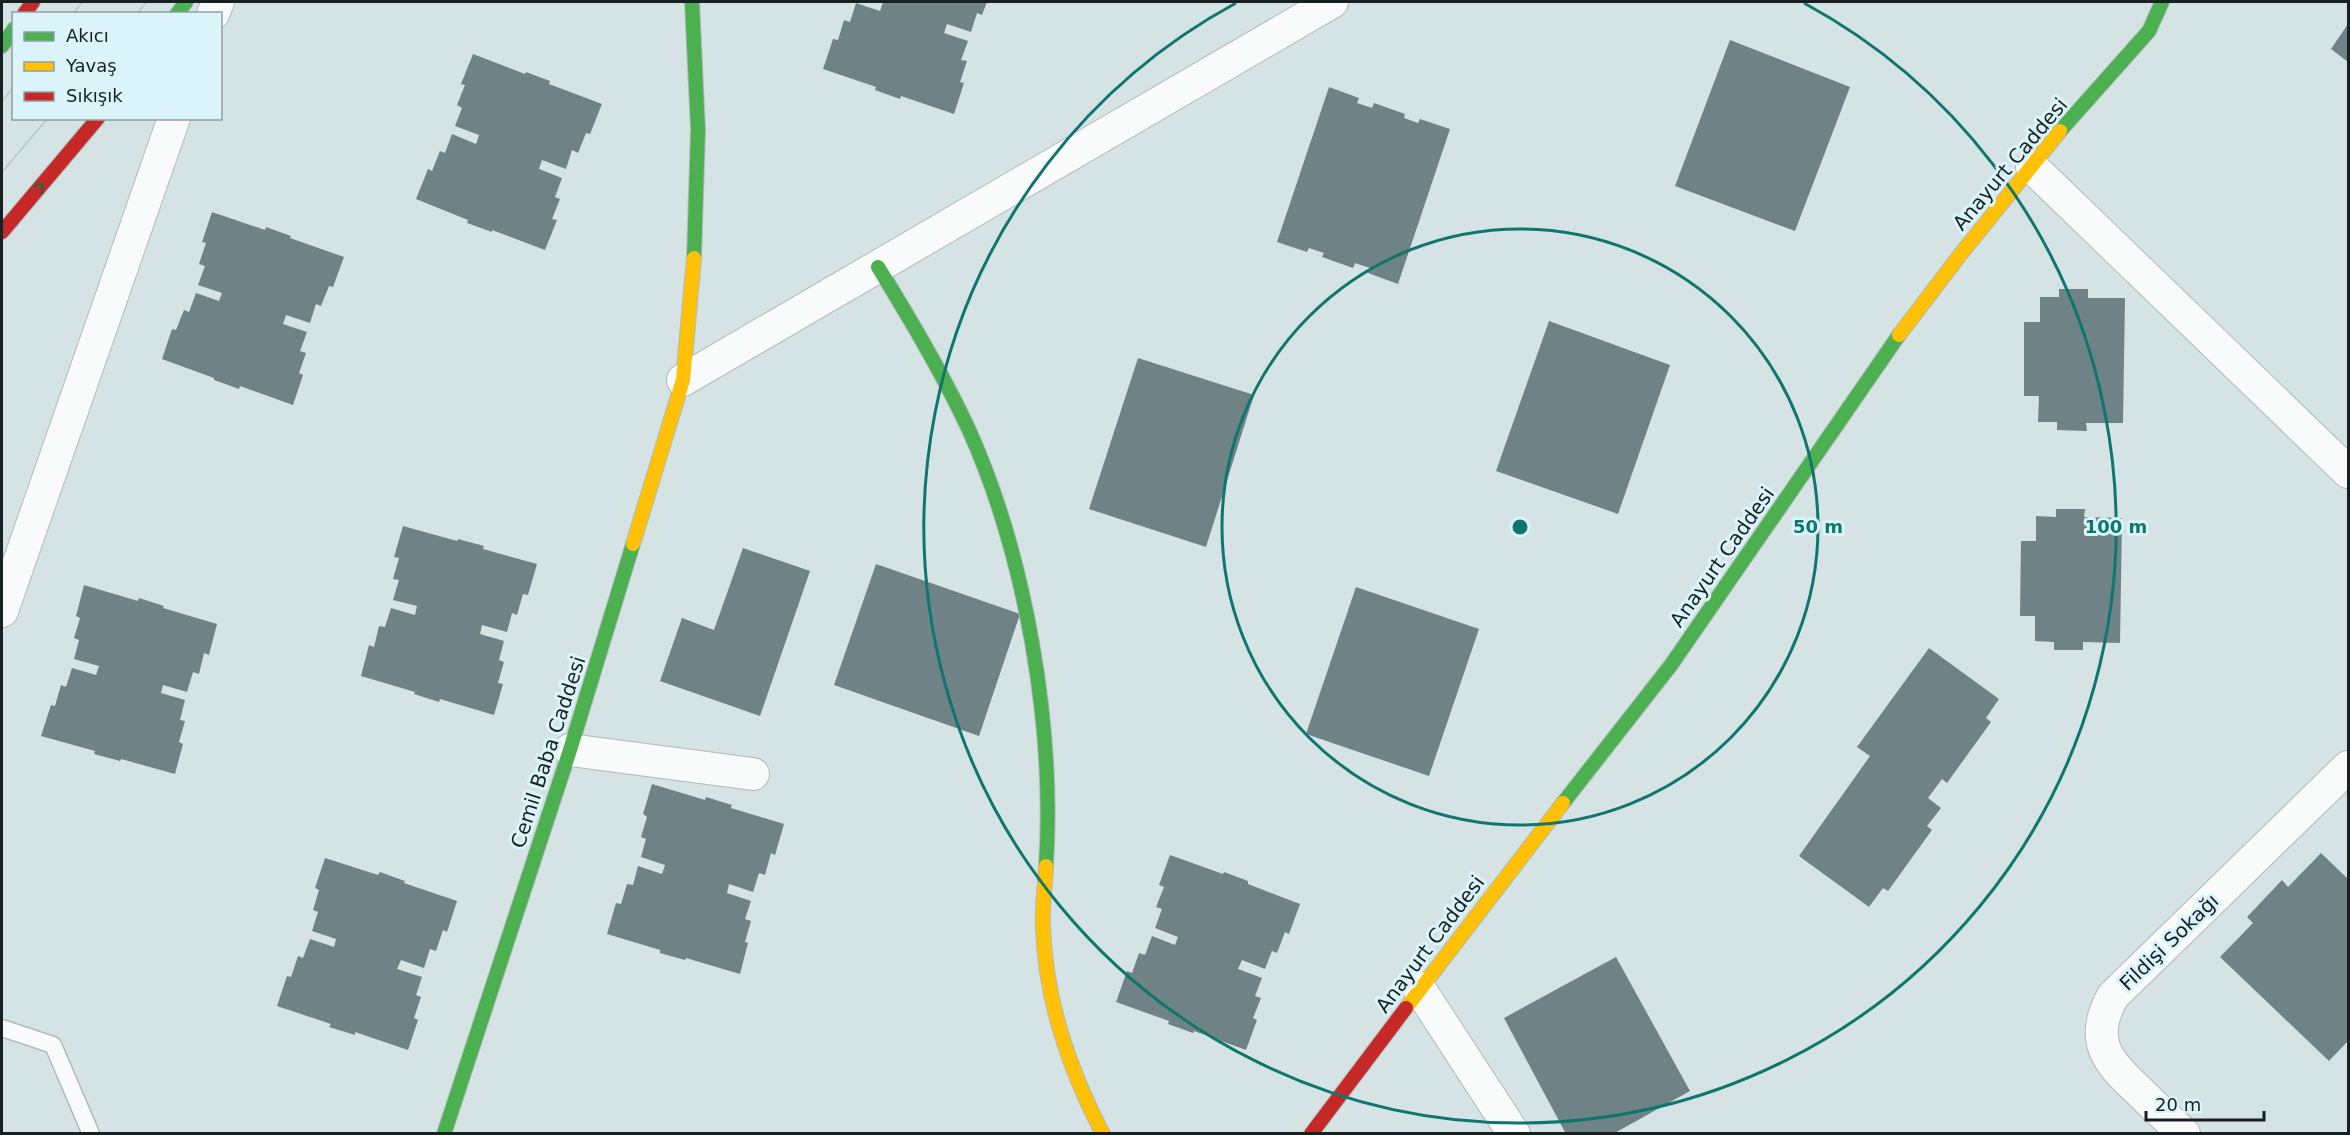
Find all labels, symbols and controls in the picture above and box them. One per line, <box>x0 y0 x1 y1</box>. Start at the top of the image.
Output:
legend <box>12 12 222 120</box>
text: Akıcı <box>66 25 109 46</box>
text: Yavaş <box>65 55 117 76</box>
text: Sıkışık <box>66 85 123 106</box>
street label: Anayurt Caddesi <box>1948 93 2072 235</box>
one-way arrow <box>32 183 43 194</box>
street label: Anayurt Caddesi <box>1665 482 1779 632</box>
text: 50 m <box>1793 516 1843 537</box>
text: 100 m <box>2085 516 2147 537</box>
centre of rings <box>1510 517 1530 537</box>
street label: Cemil Baba Caddesi <box>506 653 590 851</box>
street label: Anayurt Caddesi <box>1371 871 1489 1017</box>
street label: Fildişi Sokağı <box>2114 889 2224 995</box>
scale bar <box>2146 1084 2264 1122</box>
text: 20 m <box>2155 1094 2201 1115</box>

